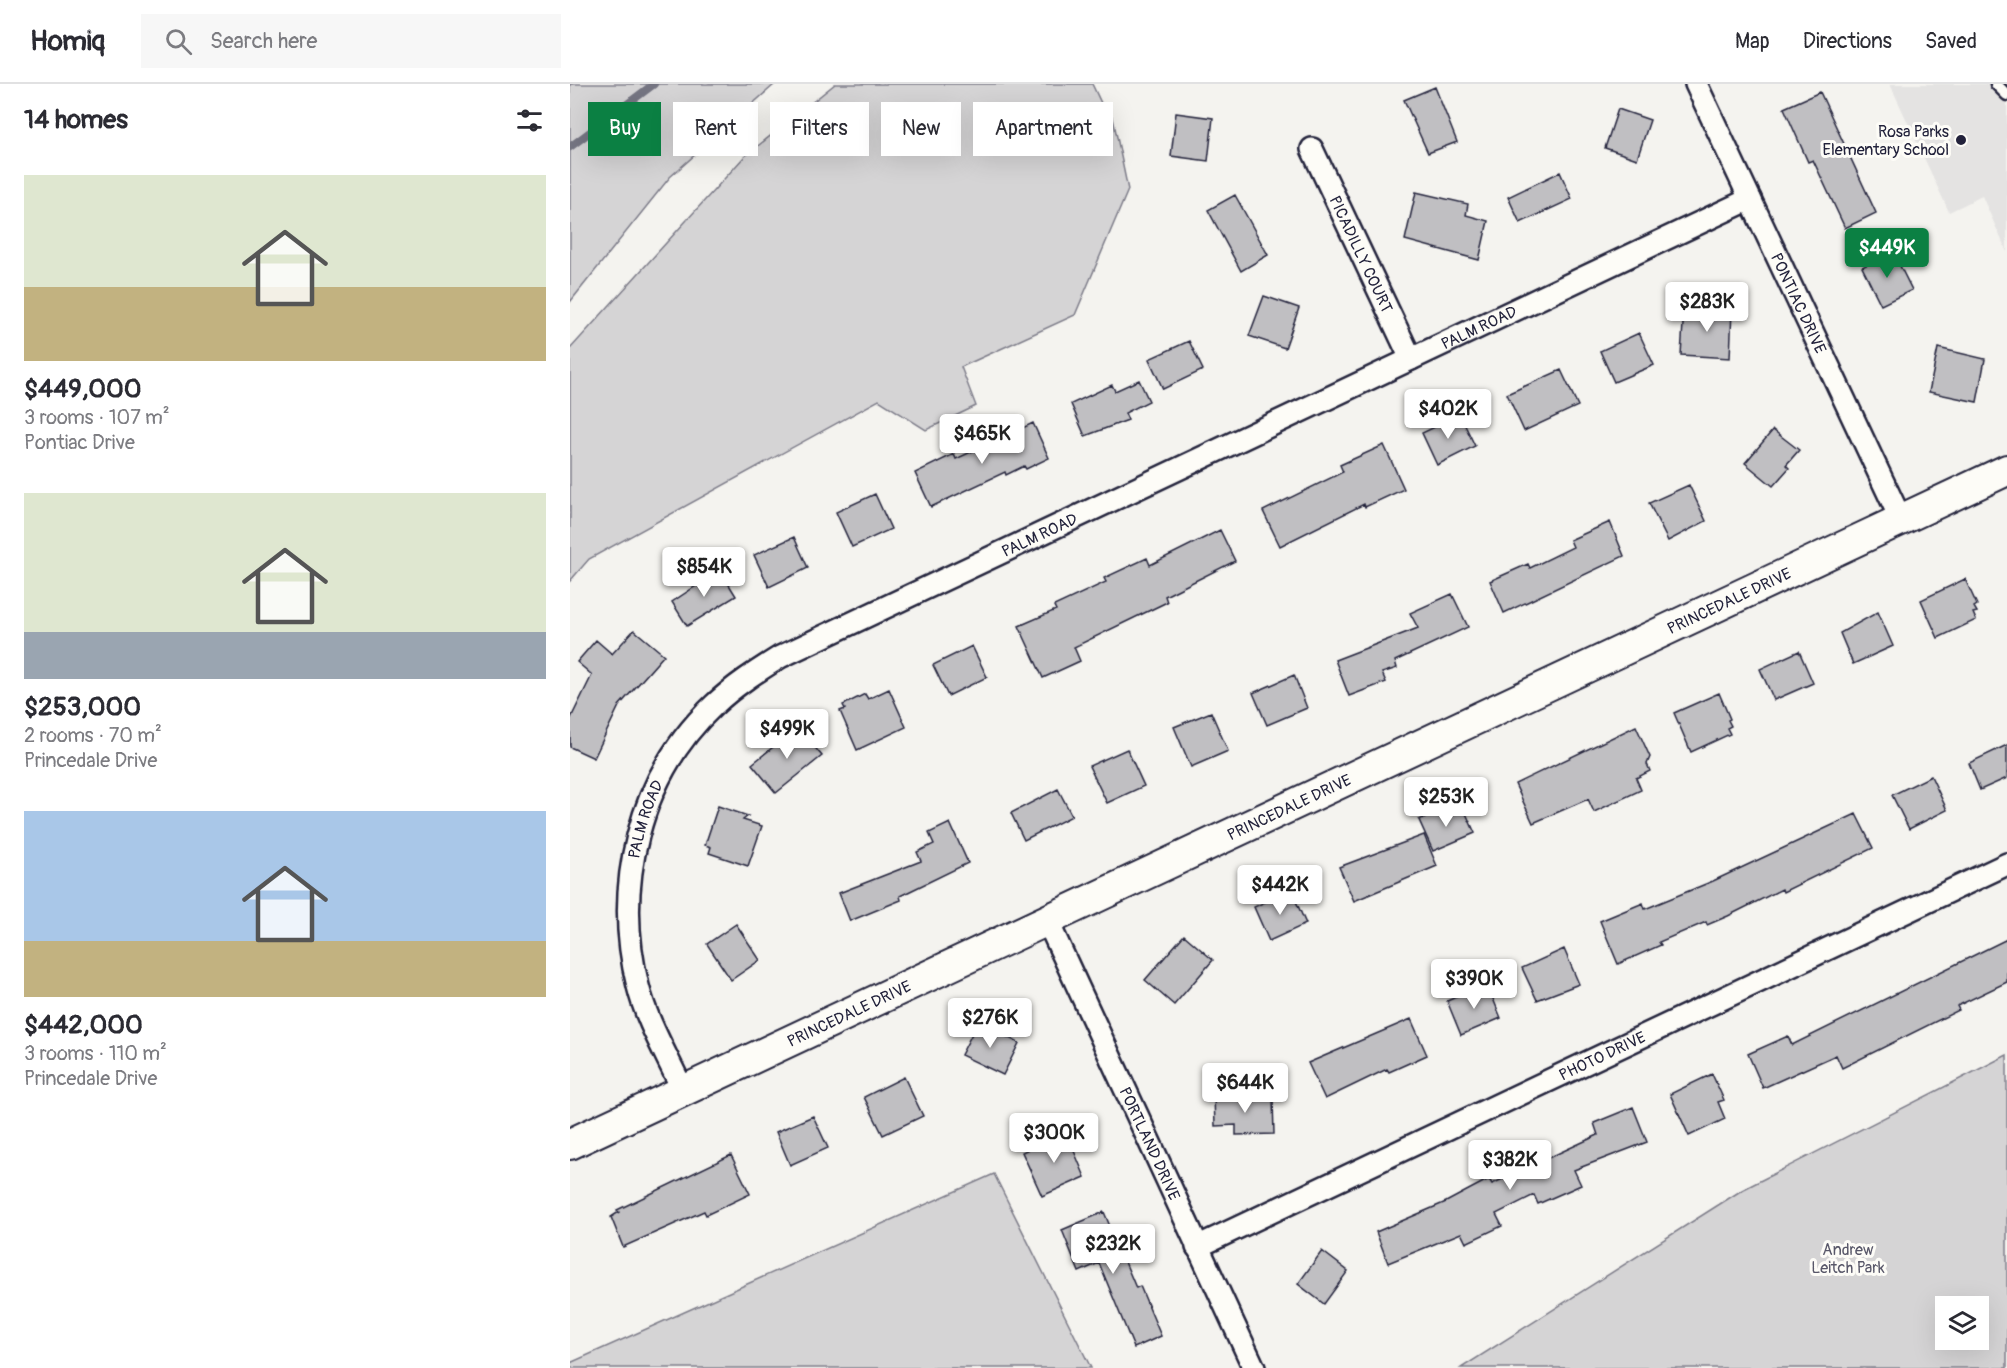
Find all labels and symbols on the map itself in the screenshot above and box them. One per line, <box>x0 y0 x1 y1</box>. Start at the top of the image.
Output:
place label: Rosa Parks Elementary School <box>1823 122 1949 160</box>
marker: Rosa Parks Elementary School <box>1954 133 1968 147</box>
street label: PICADILLY COURT <box>1324 193 1397 316</box>
pin: $449K <box>1845 228 1929 279</box>
street label: PONTIAC DRIVE <box>1766 250 1830 357</box>
pin: $283K <box>1665 282 1749 333</box>
street label: PALM ROAD <box>1438 302 1520 354</box>
pin: $402K <box>1406 389 1490 440</box>
pin: $465K <box>940 414 1024 465</box>
street label: PALM ROAD <box>999 509 1081 562</box>
pin: $854K <box>662 547 746 598</box>
street label: PRINCEDALE DRIVE <box>1664 564 1795 639</box>
pin: $499K <box>745 709 829 760</box>
street label: PRINCEDALE DRIVE <box>1224 770 1354 845</box>
street label: PALM ROAD <box>624 777 668 860</box>
pin: $253K <box>1404 777 1488 828</box>
pin: $442K <box>1238 865 1322 916</box>
pin: $390K <box>1432 959 1516 1010</box>
street label: PRINCEDALE DRIVE <box>784 976 914 1052</box>
pin: $276K <box>948 998 1032 1049</box>
street label: PHOTO DRIVE <box>1556 1027 1649 1085</box>
pin: $644K <box>1203 1063 1287 1114</box>
street label: PORTLAND DRIVE <box>1114 1084 1184 1204</box>
pin: $300K <box>1012 1113 1096 1164</box>
pin: $382K <box>1468 1140 1552 1191</box>
pin: $232K <box>1071 1224 1155 1275</box>
park label: Andrew Leitch Park <box>1811 1240 1885 1278</box>

